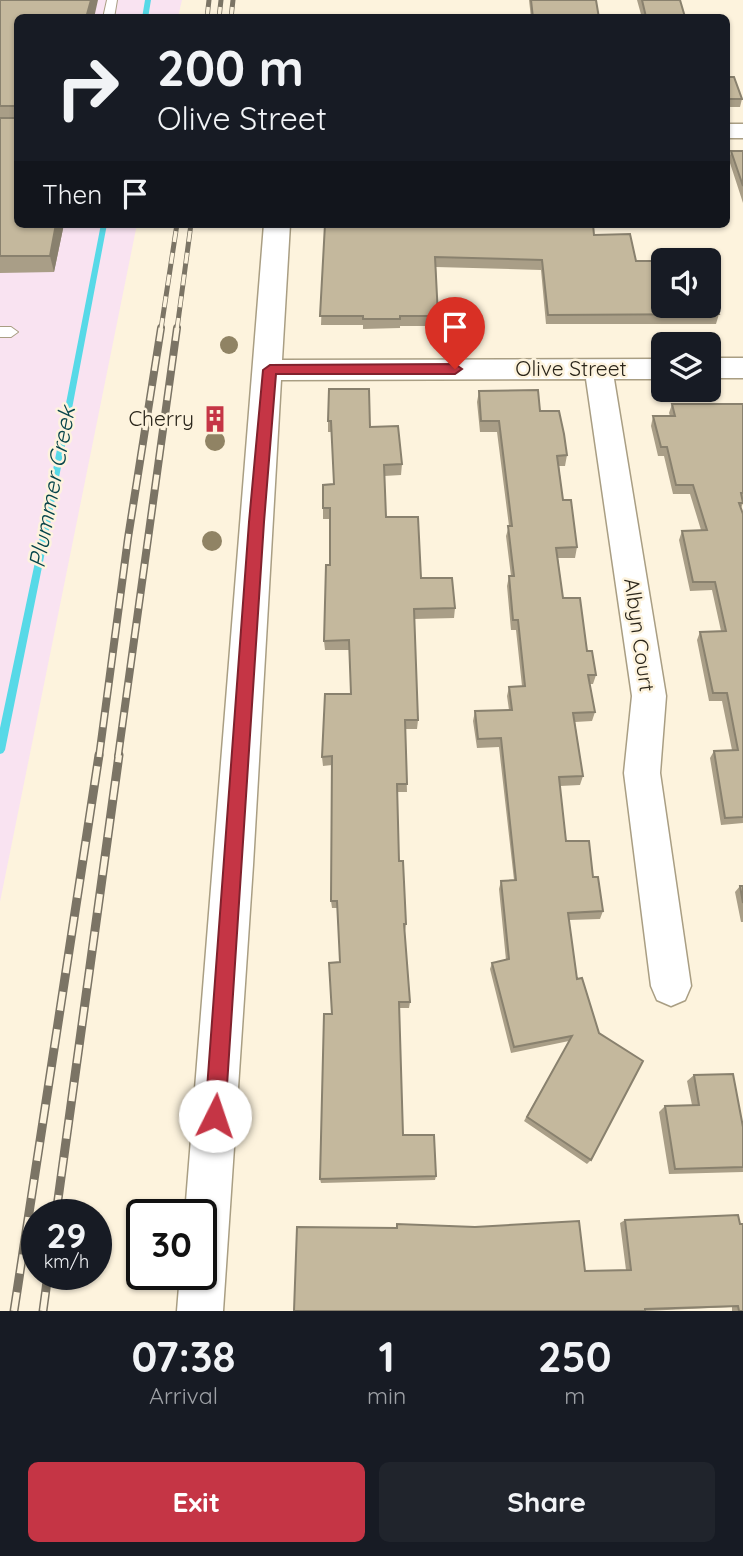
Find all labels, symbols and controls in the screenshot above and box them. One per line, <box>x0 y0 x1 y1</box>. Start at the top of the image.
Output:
text: 200 m <box>157 37 304 98</box>
icon: right <box>42 42 133 133</box>
text: Olive Street <box>157 98 327 138</box>
icon: arrive <box>116 175 154 213</box>
text: Then <box>42 178 102 211</box>
map controls <box>651 248 721 402</box>
button: sound <box>651 248 721 318</box>
pin <box>425 297 485 369</box>
icon: arrive <box>436 308 474 346</box>
button: layers <box>651 332 721 402</box>
street label: Olive Street <box>515 355 627 381</box>
water label: Plummer Creek <box>22 402 82 570</box>
building icon: Cherry <box>200 404 230 434</box>
place label: Cherry <box>128 405 194 431</box>
street label: Albyn Court <box>619 576 661 693</box>
position arrow <box>178 1079 252 1153</box>
speed limit sign: 30 <box>126 1199 217 1290</box>
text: 29 <box>47 1213 86 1257</box>
text: km/h <box>44 1250 89 1273</box>
text: 07:38 <box>131 1330 236 1383</box>
text: 1 <box>378 1330 395 1383</box>
text: 250 <box>538 1330 612 1383</box>
text: Arrival <box>149 1381 218 1410</box>
text: min <box>367 1381 406 1410</box>
text: m <box>564 1381 585 1410</box>
button: Exit <box>28 1462 365 1542</box>
button: Share <box>379 1462 715 1542</box>

